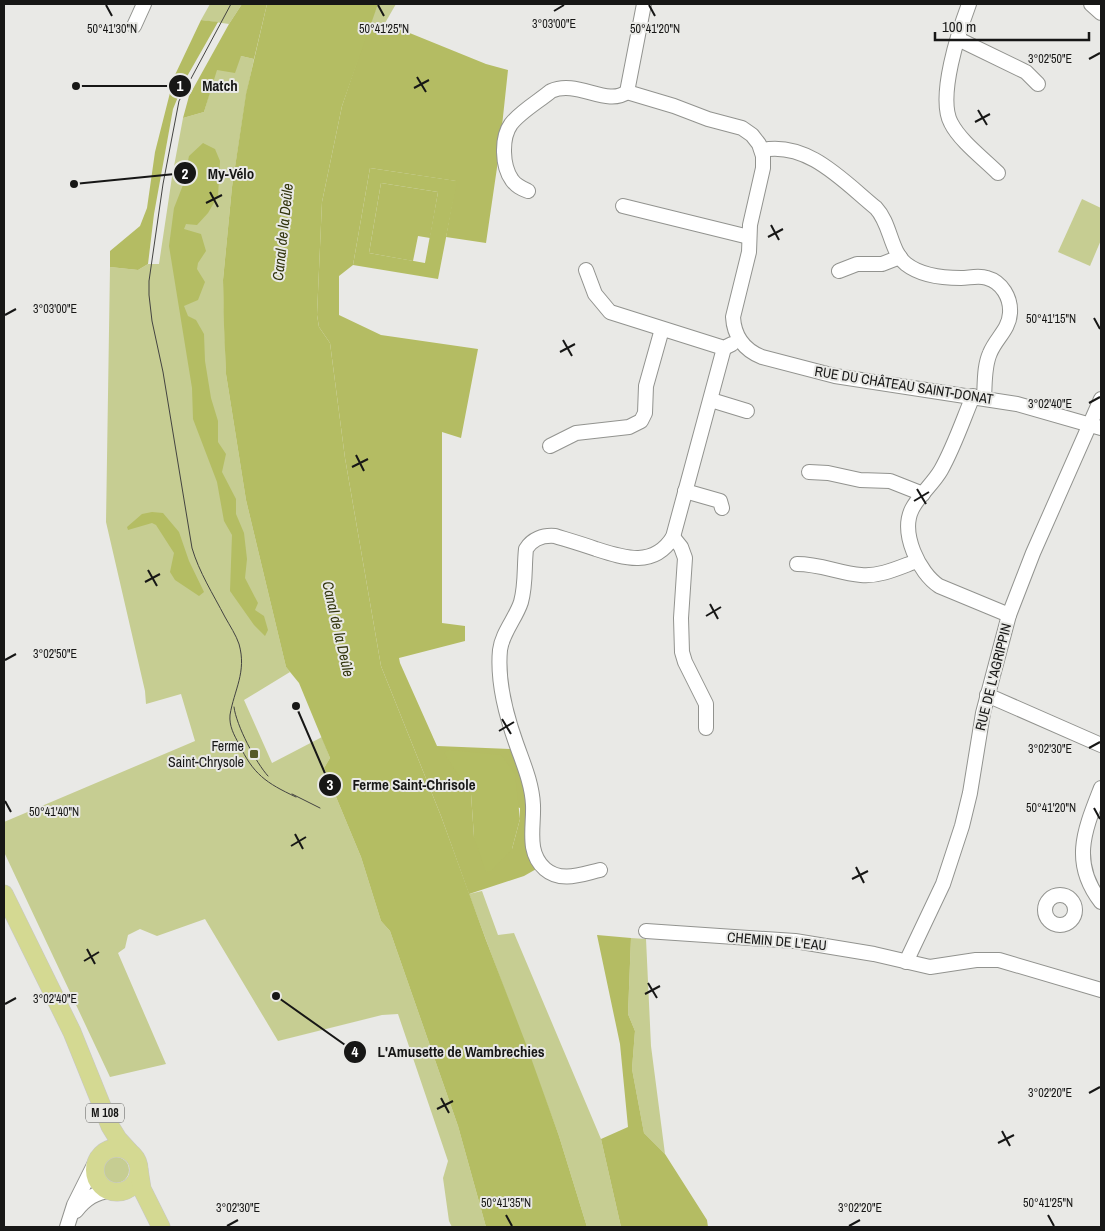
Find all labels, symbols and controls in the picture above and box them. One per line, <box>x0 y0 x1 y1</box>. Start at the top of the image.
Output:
scale bar <box>935 10 1089 42</box>
text: 3°03'00"E <box>532 16 576 32</box>
text: 100 m <box>942 16 976 37</box>
text: 50°41'30"N <box>87 21 137 37</box>
text: 50°41'25"N <box>359 21 409 37</box>
text: 50°41'20"N <box>630 21 680 37</box>
text: 3°02'50"E <box>1028 51 1072 67</box>
callout: Match <box>167 71 248 101</box>
text: 1 <box>177 75 184 96</box>
text: Match <box>202 75 238 96</box>
callout: My-Vélo <box>173 158 264 188</box>
text: 2 <box>182 163 189 184</box>
text: My-Vélo <box>208 163 254 184</box>
water label: Canal de la Deûle <box>267 182 298 282</box>
text: 3°03'00"E <box>33 301 77 317</box>
text: 50°41'15"N <box>1026 311 1076 327</box>
street label: RUE DU CHÂTEAU SAINT-DONAT <box>813 362 995 408</box>
text: 3°02'40"E <box>1028 396 1072 412</box>
water label: Canal de la Deûle <box>317 579 360 679</box>
street label: RUE DE L'AGRIPPIN <box>971 621 1015 733</box>
text: 3°02'50"E <box>33 646 77 662</box>
place label: Ferme Saint-Chrysole <box>168 737 244 771</box>
text: 3°02'30"E <box>1028 741 1072 757</box>
marker: Ferme Saint-Chrysole <box>248 748 260 760</box>
callout: Ferme Saint-Chrisole <box>318 770 486 800</box>
text: 3 <box>327 774 334 795</box>
text: Ferme Saint-Chrisole <box>352 774 476 795</box>
text: 50°41'20"N <box>1026 800 1076 816</box>
text: 50°41'40"N <box>29 804 79 820</box>
street label: CHEMIN DE L'EAU <box>727 928 827 954</box>
text: 3°02'40"E <box>33 991 77 1007</box>
callout: L'Amusette de Wambrechies <box>343 1037 555 1067</box>
text: 4 <box>352 1041 359 1062</box>
text: L'Amusette de Wambrechies <box>377 1041 545 1062</box>
text: 3°02'20"E <box>1028 1085 1072 1101</box>
road number: M 108 <box>86 1104 124 1122</box>
text: 50°41'35"N <box>481 1195 531 1211</box>
text: 50°41'25"N <box>1023 1195 1073 1211</box>
text: 3°02'30"E <box>216 1200 260 1216</box>
text: 3°02'20"E <box>838 1200 882 1216</box>

